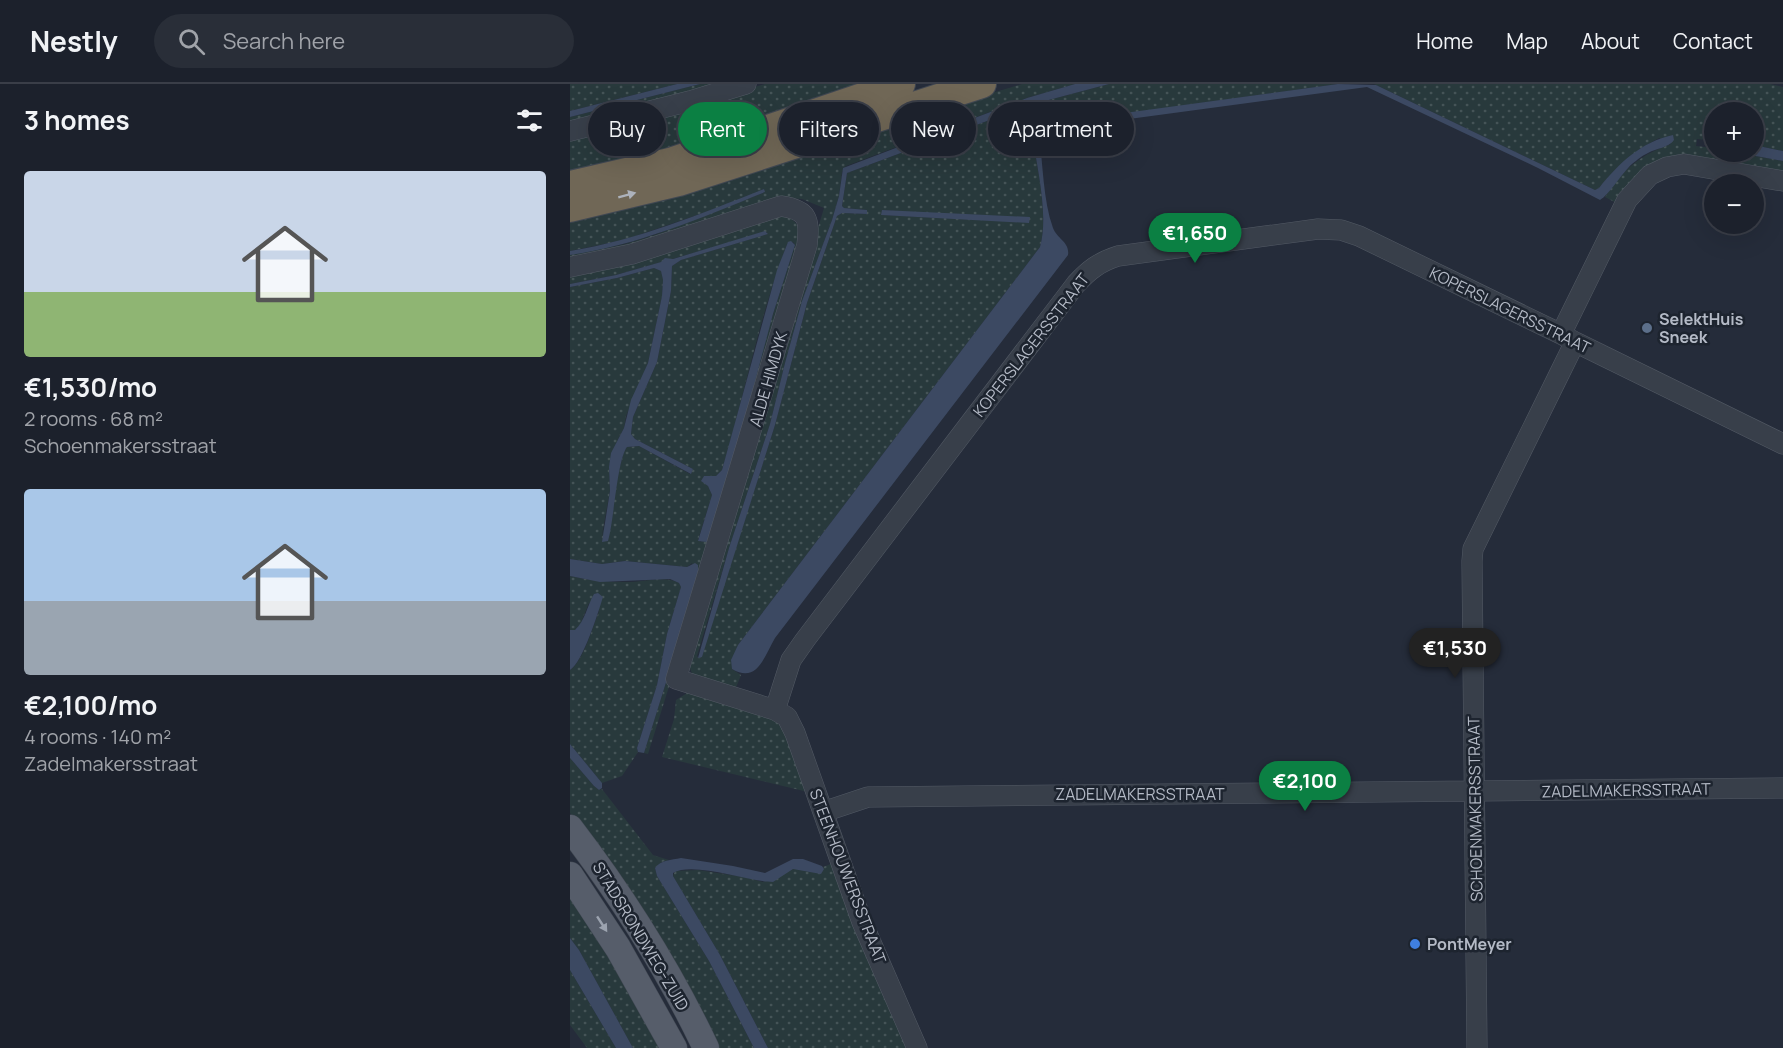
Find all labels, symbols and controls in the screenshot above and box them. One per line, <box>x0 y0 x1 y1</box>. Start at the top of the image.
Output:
search box <box>154 14 574 68</box>
text: Nestly <box>30 22 118 60</box>
icon: search <box>175 25 208 58</box>
text: Search here <box>223 26 345 56</box>
text: Home <box>1416 27 1473 55</box>
text: Map <box>1506 27 1548 55</box>
text: About <box>1581 27 1640 55</box>
text: Contact <box>1673 27 1753 55</box>
text: 3 homes <box>24 102 130 138</box>
chip: Buy <box>588 102 666 156</box>
chip: Rent <box>678 102 767 156</box>
chip: Filters <box>779 102 879 156</box>
chip: New <box>891 102 976 156</box>
chip: Apartment <box>988 102 1134 156</box>
map controls <box>1704 102 1764 234</box>
button: + <box>1704 102 1764 162</box>
icon: filters <box>513 104 546 137</box>
button: − <box>1704 174 1764 234</box>
one-way arrow <box>618 190 636 200</box>
icon: home <box>231 210 339 318</box>
pin: €1,650 <box>1146 213 1244 264</box>
text: €1,650 <box>1163 219 1228 246</box>
street label: KOPERSLAGERSSTRAAT <box>1426 261 1595 359</box>
street label: KOPERSLAGERSSTRAAT <box>968 268 1094 421</box>
place label: SelektHuis Sneek <box>1659 308 1744 348</box>
marker: SelektHuis Sneek <box>1640 321 1654 335</box>
street label: ALDE HIMDYK <box>744 328 792 429</box>
text: €1,530/mo <box>24 369 157 405</box>
text: 2 rooms · 68 m² <box>24 405 163 432</box>
text: Schoenmakersstraat <box>24 432 217 459</box>
icon: home <box>231 528 339 636</box>
pin: €1,530 <box>1406 628 1504 679</box>
text: €1,530 <box>1423 634 1487 661</box>
text: €2,100/mo <box>24 687 157 723</box>
street label: SCHOENMAKERSSTRAAT <box>1462 716 1488 902</box>
text: 4 rooms · 140 m² <box>24 723 171 750</box>
text: Zadelmakersstraat <box>24 750 198 777</box>
pin: €2,100 <box>1256 761 1354 812</box>
text: €2,100 <box>1273 767 1337 794</box>
street label: ZADELMAKERSSTRAAT <box>1541 778 1711 802</box>
street label: ZADELMAKERSSTRAAT <box>1055 783 1225 805</box>
street label: STEENHOUWERSSTRAAT <box>804 785 892 967</box>
street label: STADSRONDWEG-ZUID <box>588 858 694 1015</box>
one-way arrow <box>597 916 608 932</box>
place label: PontMeyer <box>1427 933 1512 955</box>
marker: PontMeyer <box>1408 937 1422 951</box>

